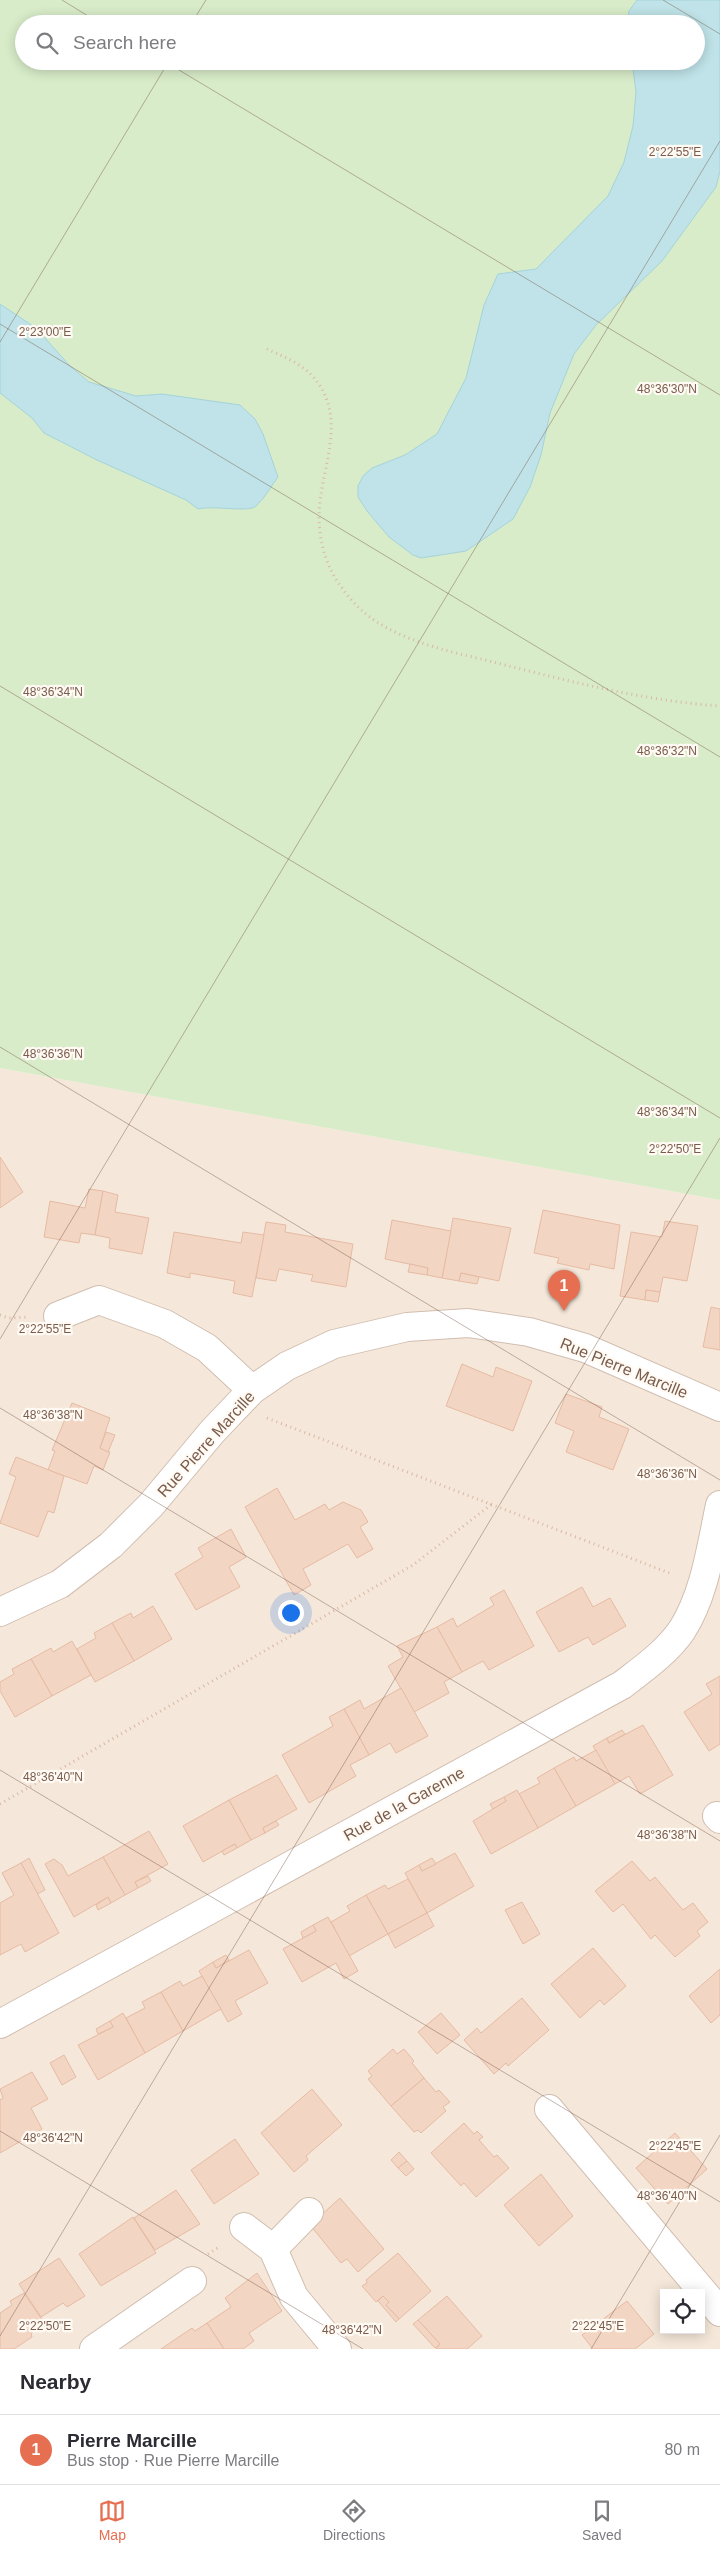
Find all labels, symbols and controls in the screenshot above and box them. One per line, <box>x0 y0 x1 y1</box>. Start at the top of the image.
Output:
search box <box>15 15 705 70</box>
icon: search <box>33 29 61 57</box>
text: Search here <box>73 32 177 53</box>
text: 2°22'55"E <box>649 145 701 159</box>
text: 2°23'00"E <box>19 325 71 339</box>
text: 48°36'30"N <box>637 382 697 396</box>
text: 48°36'34"N <box>23 685 83 699</box>
text: 48°36'32"N <box>637 744 697 758</box>
text: 48°36'36"N <box>23 1047 83 1061</box>
text: 48°36'34"N <box>637 1105 697 1119</box>
text: 2°22'50"E <box>649 1142 701 1156</box>
pin: 1 <box>548 1270 580 1311</box>
text: 2°22'55"E <box>19 1322 71 1336</box>
street label: Rue Pierre Marcille <box>558 1335 690 1401</box>
street label: Rue Pierre Marcille <box>154 1388 258 1500</box>
text: 48°36'38"N <box>23 1408 83 1422</box>
text: 48°36'36"N <box>637 1467 697 1481</box>
your location <box>278 1600 304 1626</box>
street label: Rue de la Garenne <box>341 1764 467 1844</box>
text: 48°36'40"N <box>23 1770 83 1784</box>
text: 48°36'38"N <box>637 1828 697 1842</box>
text: 48°36'42"N <box>23 2131 83 2145</box>
text: 2°22'45"E <box>649 2139 701 2153</box>
text: 48°36'40"N <box>637 2189 697 2203</box>
map controls <box>660 2289 705 2334</box>
button: locate <box>660 2289 705 2334</box>
text: 2°22'50"E <box>19 2319 71 2333</box>
text: 2°22'45"E <box>572 2319 624 2333</box>
text: 48°36'42"N <box>322 2323 382 2337</box>
text: Nearby <box>20 2370 91 2393</box>
text: Pierre Marcille <box>67 2430 197 2451</box>
text: 1 <box>32 2441 40 2458</box>
text: 80 m <box>664 2441 700 2458</box>
text: Bus stop · Rue Pierre Marcille <box>67 2452 280 2469</box>
tab: Map <box>98 2497 126 2543</box>
tab: Directions <box>323 2497 385 2543</box>
tab: Saved <box>582 2497 622 2543</box>

